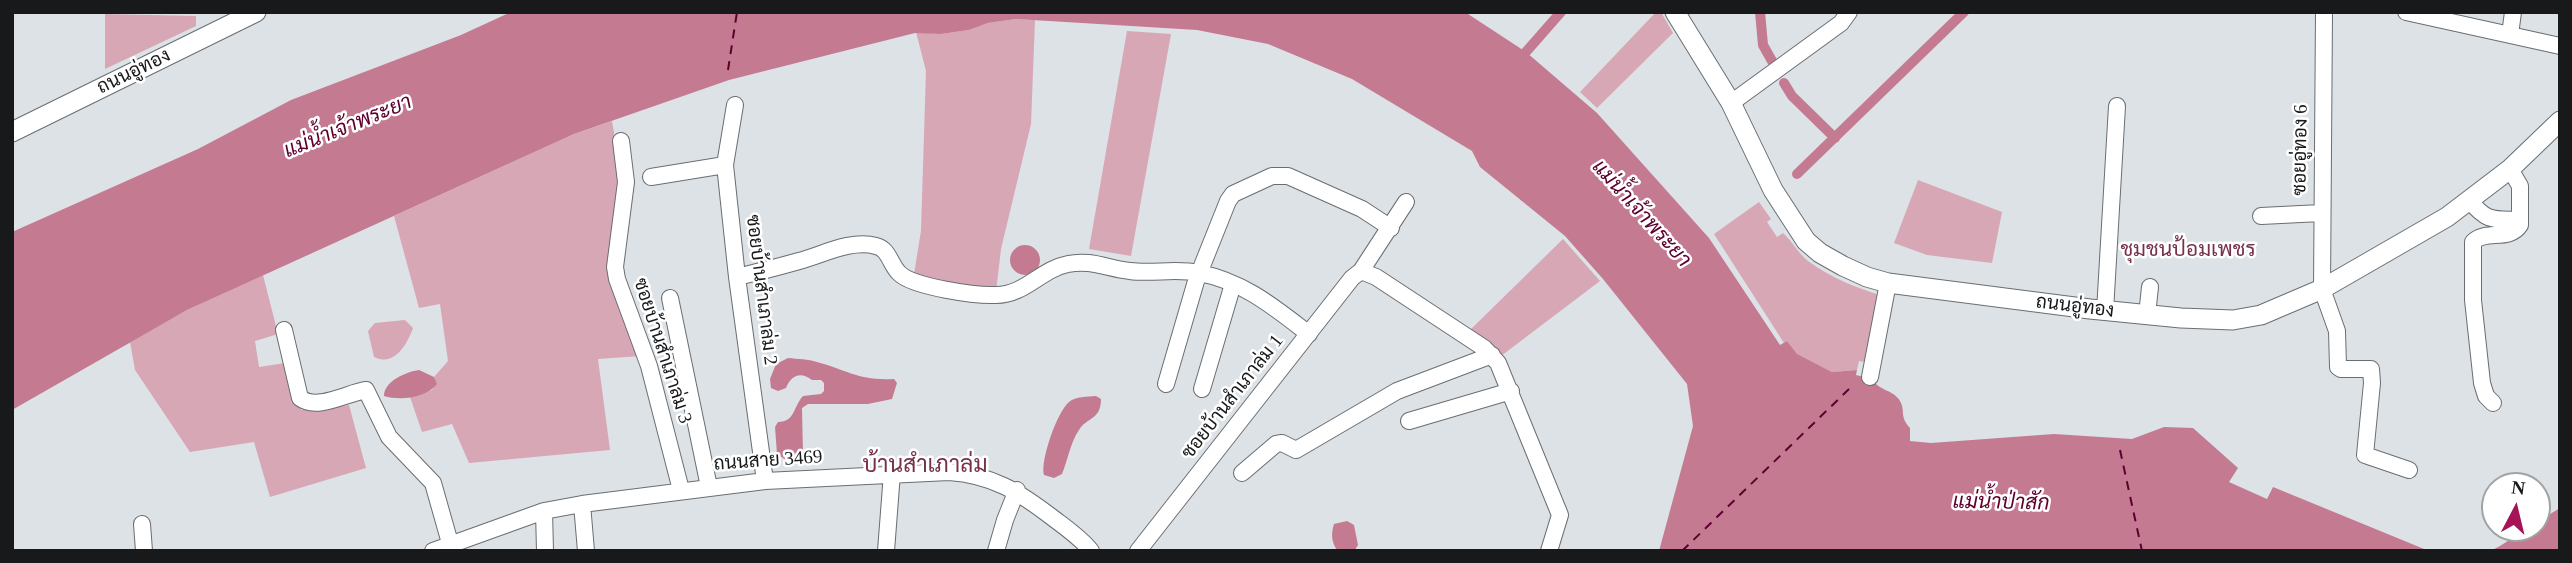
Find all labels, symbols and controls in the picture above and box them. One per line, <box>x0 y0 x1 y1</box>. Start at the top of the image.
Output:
street label: ถนนอู่ทอง <box>94 45 174 99</box>
water label: แม่น้ำเจ้าพระยา <box>280 90 416 164</box>
street label: ซอยอู่ทอง 6 <box>2289 104 2313 196</box>
water label: แม่น้ำเจ้าพระยา <box>1586 155 1696 273</box>
street label: ซอยบ้านสำเภาล่ม 2 <box>740 214 782 366</box>
district label: ชุมชนป้อมเพชร <box>2120 237 2256 263</box>
street label: ซอยบ้านสำเภาล่ม 3 <box>628 276 696 426</box>
street label: ถนนอู่ทอง <box>2035 291 2115 323</box>
street label: ซอยบ้านสำเภาล่ม 1 <box>1177 330 1289 464</box>
street label: ถนนสาย 3469 <box>713 446 823 476</box>
district label: บ้านสำเภาล่ม <box>862 452 988 480</box>
north arrow <box>2481 472 2551 542</box>
text: N <box>2510 476 2526 499</box>
water label: แม่น้ำป่าสัก <box>1952 490 2050 516</box>

